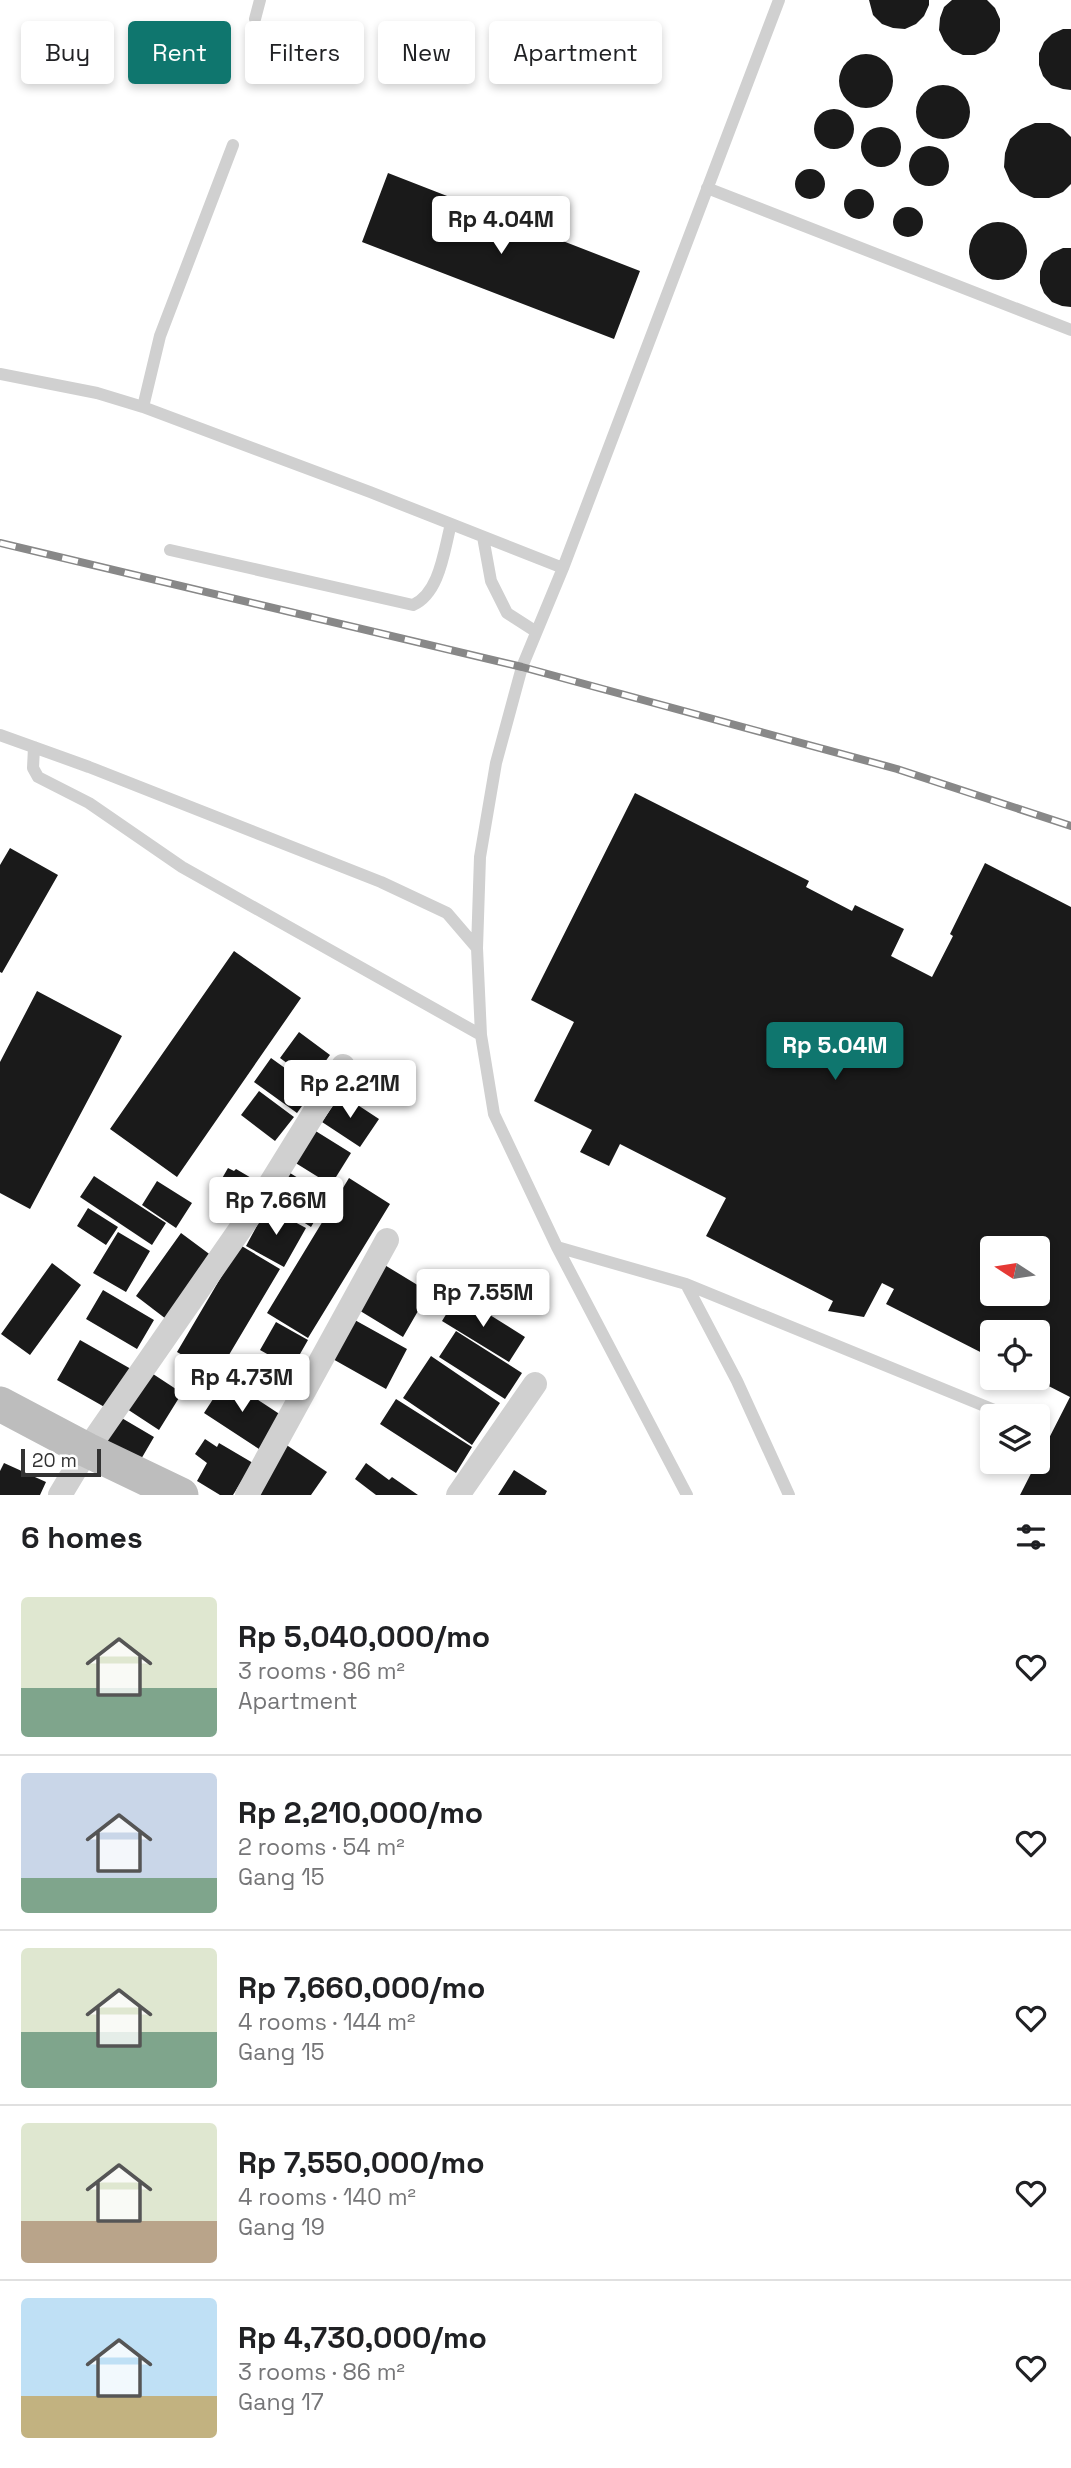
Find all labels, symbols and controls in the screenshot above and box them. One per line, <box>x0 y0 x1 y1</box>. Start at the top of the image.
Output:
chip: Buy <box>21 21 114 84</box>
chip: Rent <box>128 21 231 84</box>
chip: Filters <box>245 21 364 84</box>
chip: New <box>378 21 475 84</box>
chip: Apartment <box>489 21 662 84</box>
pin: Rp 4.04M <box>429 196 573 256</box>
text: Rp 4.04M <box>448 204 554 234</box>
pin: Rp 5.04M <box>763 1023 907 1082</box>
text: Rp 5.04M <box>782 1030 888 1060</box>
pin: Rp 2.21M <box>278 1060 422 1120</box>
text: Rp 2.21M <box>300 1068 400 1098</box>
pin: Rp 7.66M <box>204 1178 348 1237</box>
text: Rp 7.66M <box>225 1185 327 1215</box>
north arrow <box>980 1236 1050 1306</box>
map controls <box>980 1236 1050 1474</box>
pin: Rp 7.55M <box>411 1270 555 1329</box>
text: Rp 7.55M <box>433 1277 533 1307</box>
button: locate <box>980 1320 1050 1390</box>
pin: Rp 4.73M <box>170 1354 314 1414</box>
text: Rp 4.73M <box>191 1362 293 1392</box>
button: layers <box>980 1404 1050 1474</box>
scale bar <box>21 1446 102 1478</box>
text: 20 m <box>32 1448 77 1473</box>
text: 6 homes <box>21 1518 143 1557</box>
icon: filters <box>1012 1518 1050 1556</box>
text: Rp 5,040,000/mo <box>238 1617 490 1656</box>
icon: home <box>77 1625 161 1709</box>
icon: heart <box>1012 1648 1050 1686</box>
text: 3 rooms · 86 m² <box>238 1656 405 1686</box>
text: Apartment <box>238 1686 358 1716</box>
text: Rp 2,210,000/mo <box>238 1793 483 1832</box>
icon: home <box>77 1801 161 1885</box>
icon: heart <box>1012 1824 1050 1862</box>
text: 2 rooms · 54 m² <box>238 1832 405 1862</box>
text: Gang 15 <box>238 1862 325 1892</box>
text: Rp 7,660,000/mo <box>238 1968 485 2007</box>
icon: home <box>77 1976 161 2060</box>
icon: heart <box>1012 1999 1050 2037</box>
text: 4 rooms · 144 m² <box>238 2007 415 2037</box>
text: Gang 15 <box>238 2037 325 2067</box>
text: Rp 7,550,000/mo <box>238 2143 485 2182</box>
icon: home <box>77 2151 161 2235</box>
icon: heart <box>1012 2174 1050 2212</box>
text: 4 rooms · 140 m² <box>238 2182 416 2212</box>
text: Gang 19 <box>238 2212 325 2242</box>
text: Rp 4,730,000/mo <box>238 2318 487 2357</box>
icon: home <box>77 2326 161 2410</box>
icon: heart <box>1012 2349 1050 2387</box>
text: 3 rooms · 86 m² <box>238 2357 405 2387</box>
text: Gang 17 <box>238 2387 324 2417</box>

